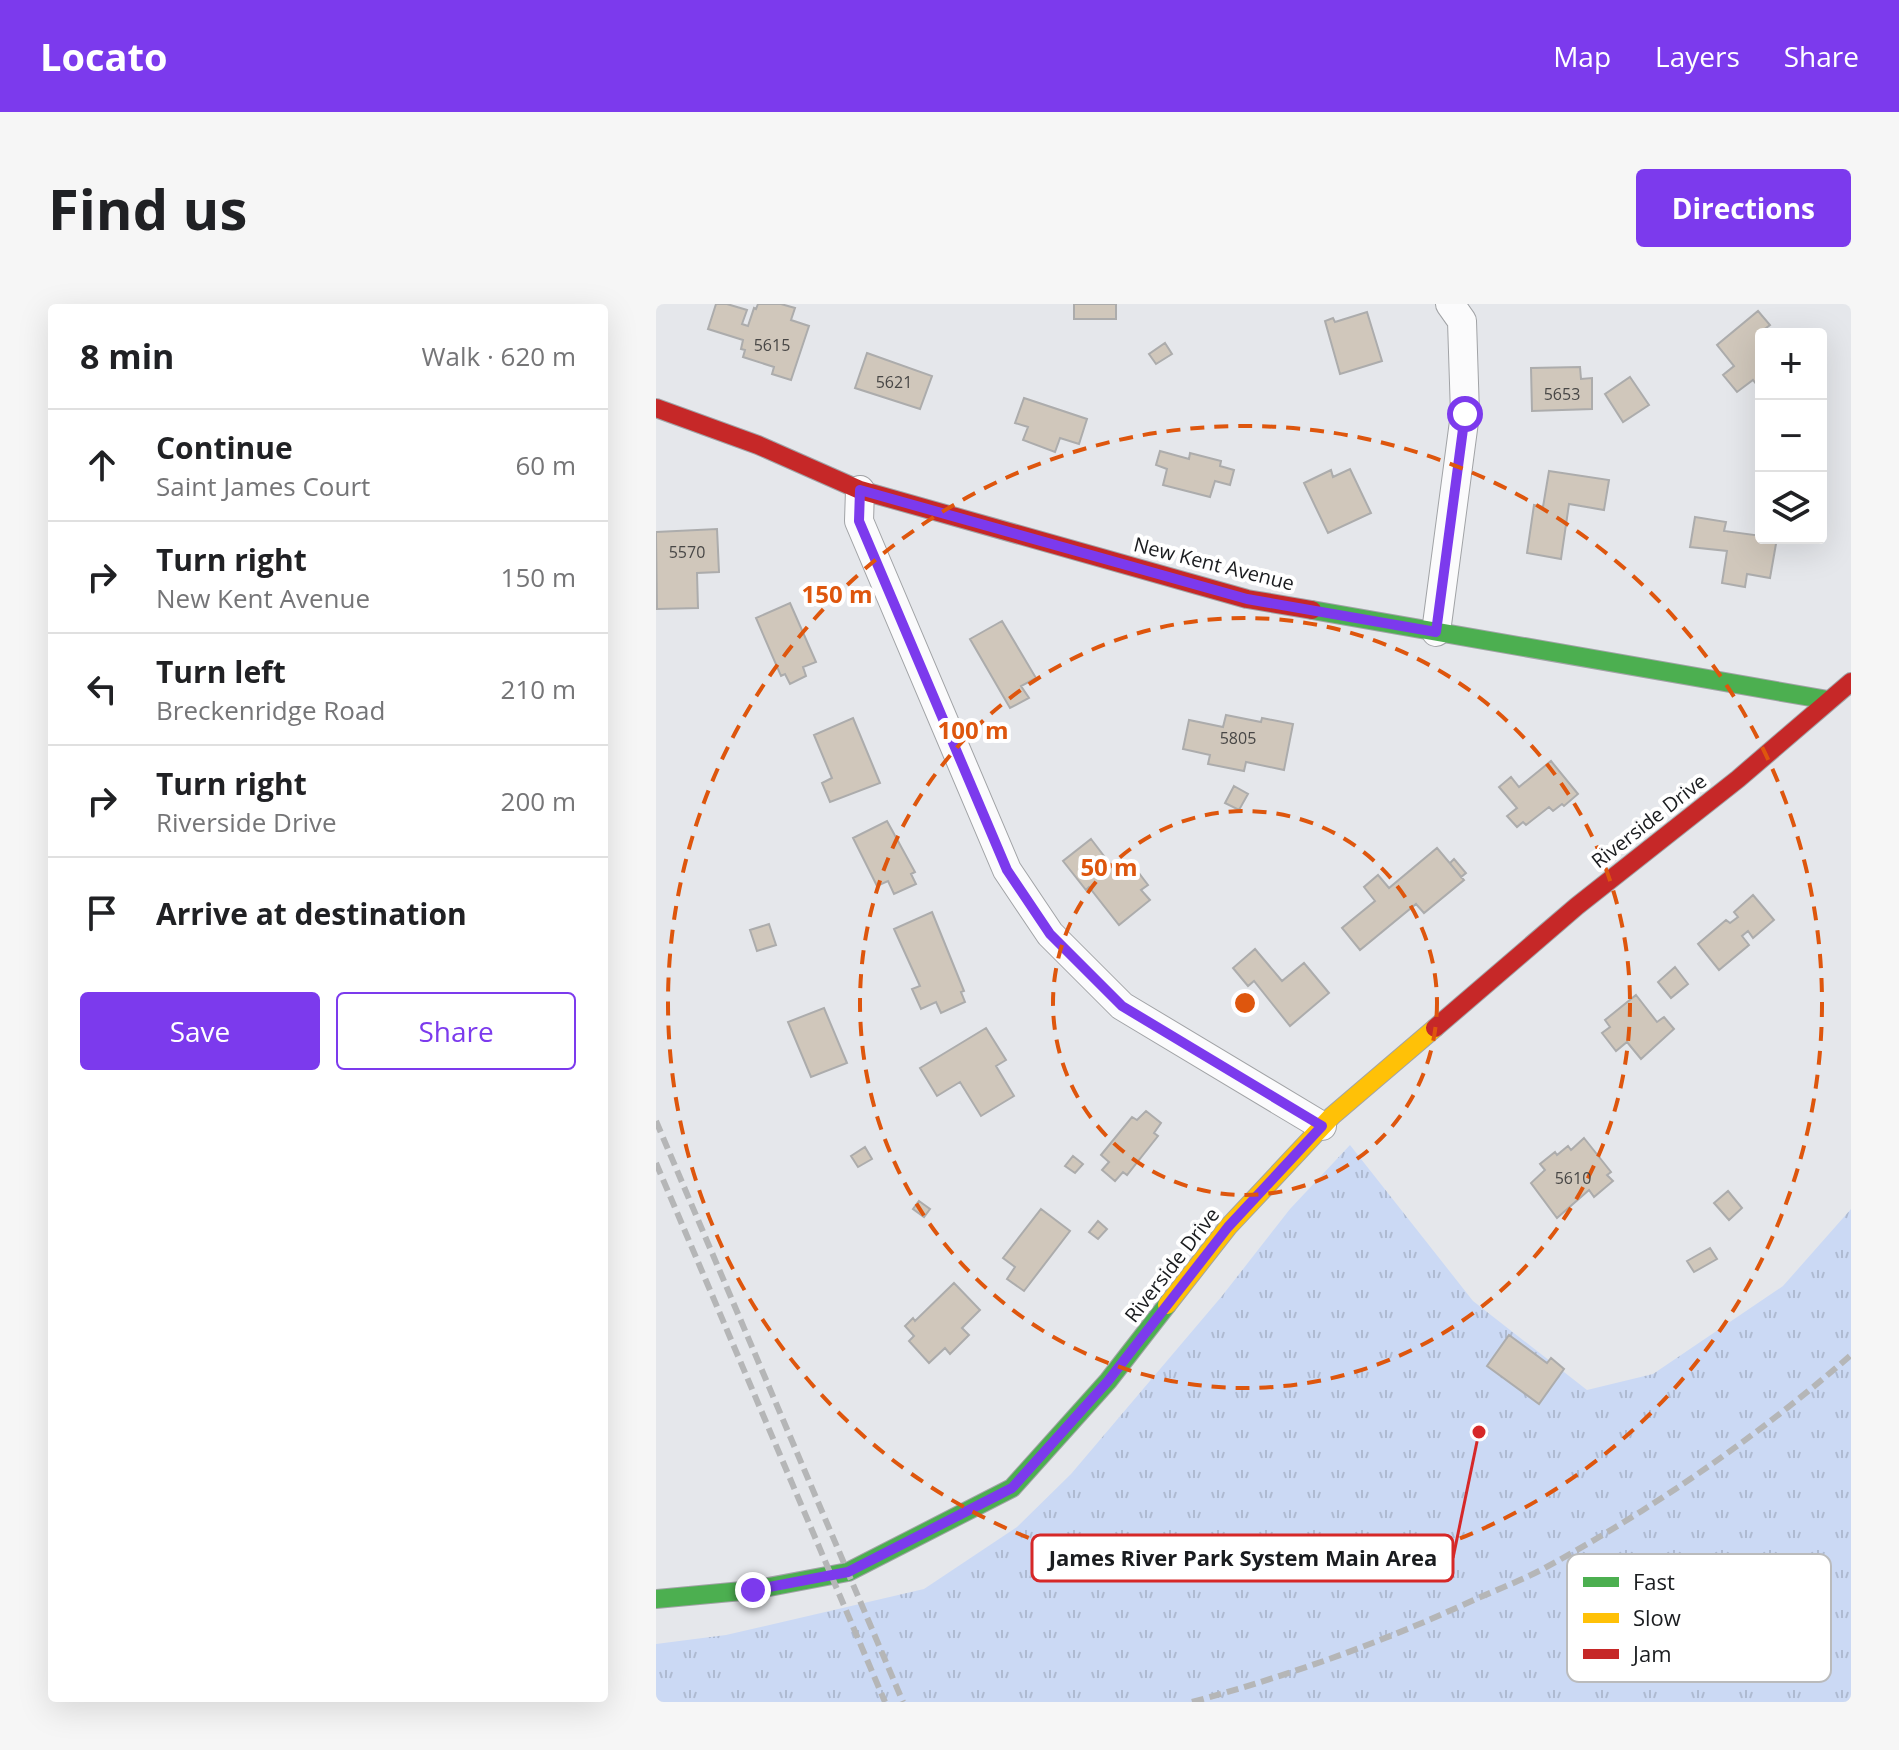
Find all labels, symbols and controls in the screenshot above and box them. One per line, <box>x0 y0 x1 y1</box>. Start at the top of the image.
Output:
text: Locato <box>40 30 168 82</box>
text: Map <box>1553 37 1611 75</box>
text: Layers <box>1655 37 1740 75</box>
text: Share <box>1784 37 1859 75</box>
button: Directions <box>1636 169 1851 247</box>
text: Find us <box>48 170 247 246</box>
map controls <box>1755 328 1827 544</box>
button: + <box>1755 328 1827 400</box>
text: 8 min <box>80 333 174 379</box>
house number: 5615 <box>754 334 790 356</box>
text: Walk · 620 m <box>422 338 576 374</box>
house number: 5621 <box>876 371 912 393</box>
house number: 5653 <box>1544 383 1580 405</box>
route start <box>1447 396 1483 432</box>
button: − <box>1755 400 1827 472</box>
text: Continue <box>156 427 293 468</box>
icon: ahead <box>80 443 124 487</box>
text: 60 m <box>515 447 576 483</box>
text: Saint James Court <box>156 468 370 504</box>
button: layers <box>1755 472 1827 544</box>
street label: New Kent Avenue <box>1131 530 1297 597</box>
text: Turn right <box>156 539 307 580</box>
house number: 5570 <box>669 541 705 563</box>
icon: right <box>80 555 124 599</box>
text: 150 m <box>501 559 576 595</box>
text: 150 m <box>802 577 872 610</box>
text: New Kent Avenue <box>156 580 370 616</box>
text: Turn left <box>156 651 286 692</box>
icon: left <box>80 667 124 711</box>
text: 210 m <box>501 671 576 707</box>
text: Breckenridge Road <box>156 692 385 728</box>
text: 100 m <box>938 713 1008 746</box>
house number: 5805 <box>1220 727 1256 749</box>
text: Turn right <box>156 763 307 804</box>
street label: Riverside Drive <box>1586 767 1712 874</box>
icon: right <box>80 779 124 823</box>
text: 200 m <box>501 783 576 819</box>
text: Riverside Drive <box>156 804 337 840</box>
text: 50 m <box>1080 850 1138 883</box>
icon: arrive <box>80 891 124 935</box>
text: Arrive at destination <box>156 893 467 934</box>
centre of rings <box>1231 989 1259 1017</box>
button: Save <box>80 992 320 1070</box>
button: Share <box>336 992 576 1070</box>
house number: 5610 <box>1555 1167 1591 1189</box>
street label: Riverside Drive <box>1118 1202 1225 1328</box>
callout: James River Park System Main Area <box>1032 1535 1453 1581</box>
text: James River Park System Main Area <box>1047 1542 1437 1572</box>
legend <box>1567 1554 1831 1682</box>
text: Fast <box>1633 1566 1675 1596</box>
route end <box>735 1572 771 1608</box>
text: Slow <box>1633 1602 1681 1632</box>
text: Jam <box>1631 1638 1672 1668</box>

